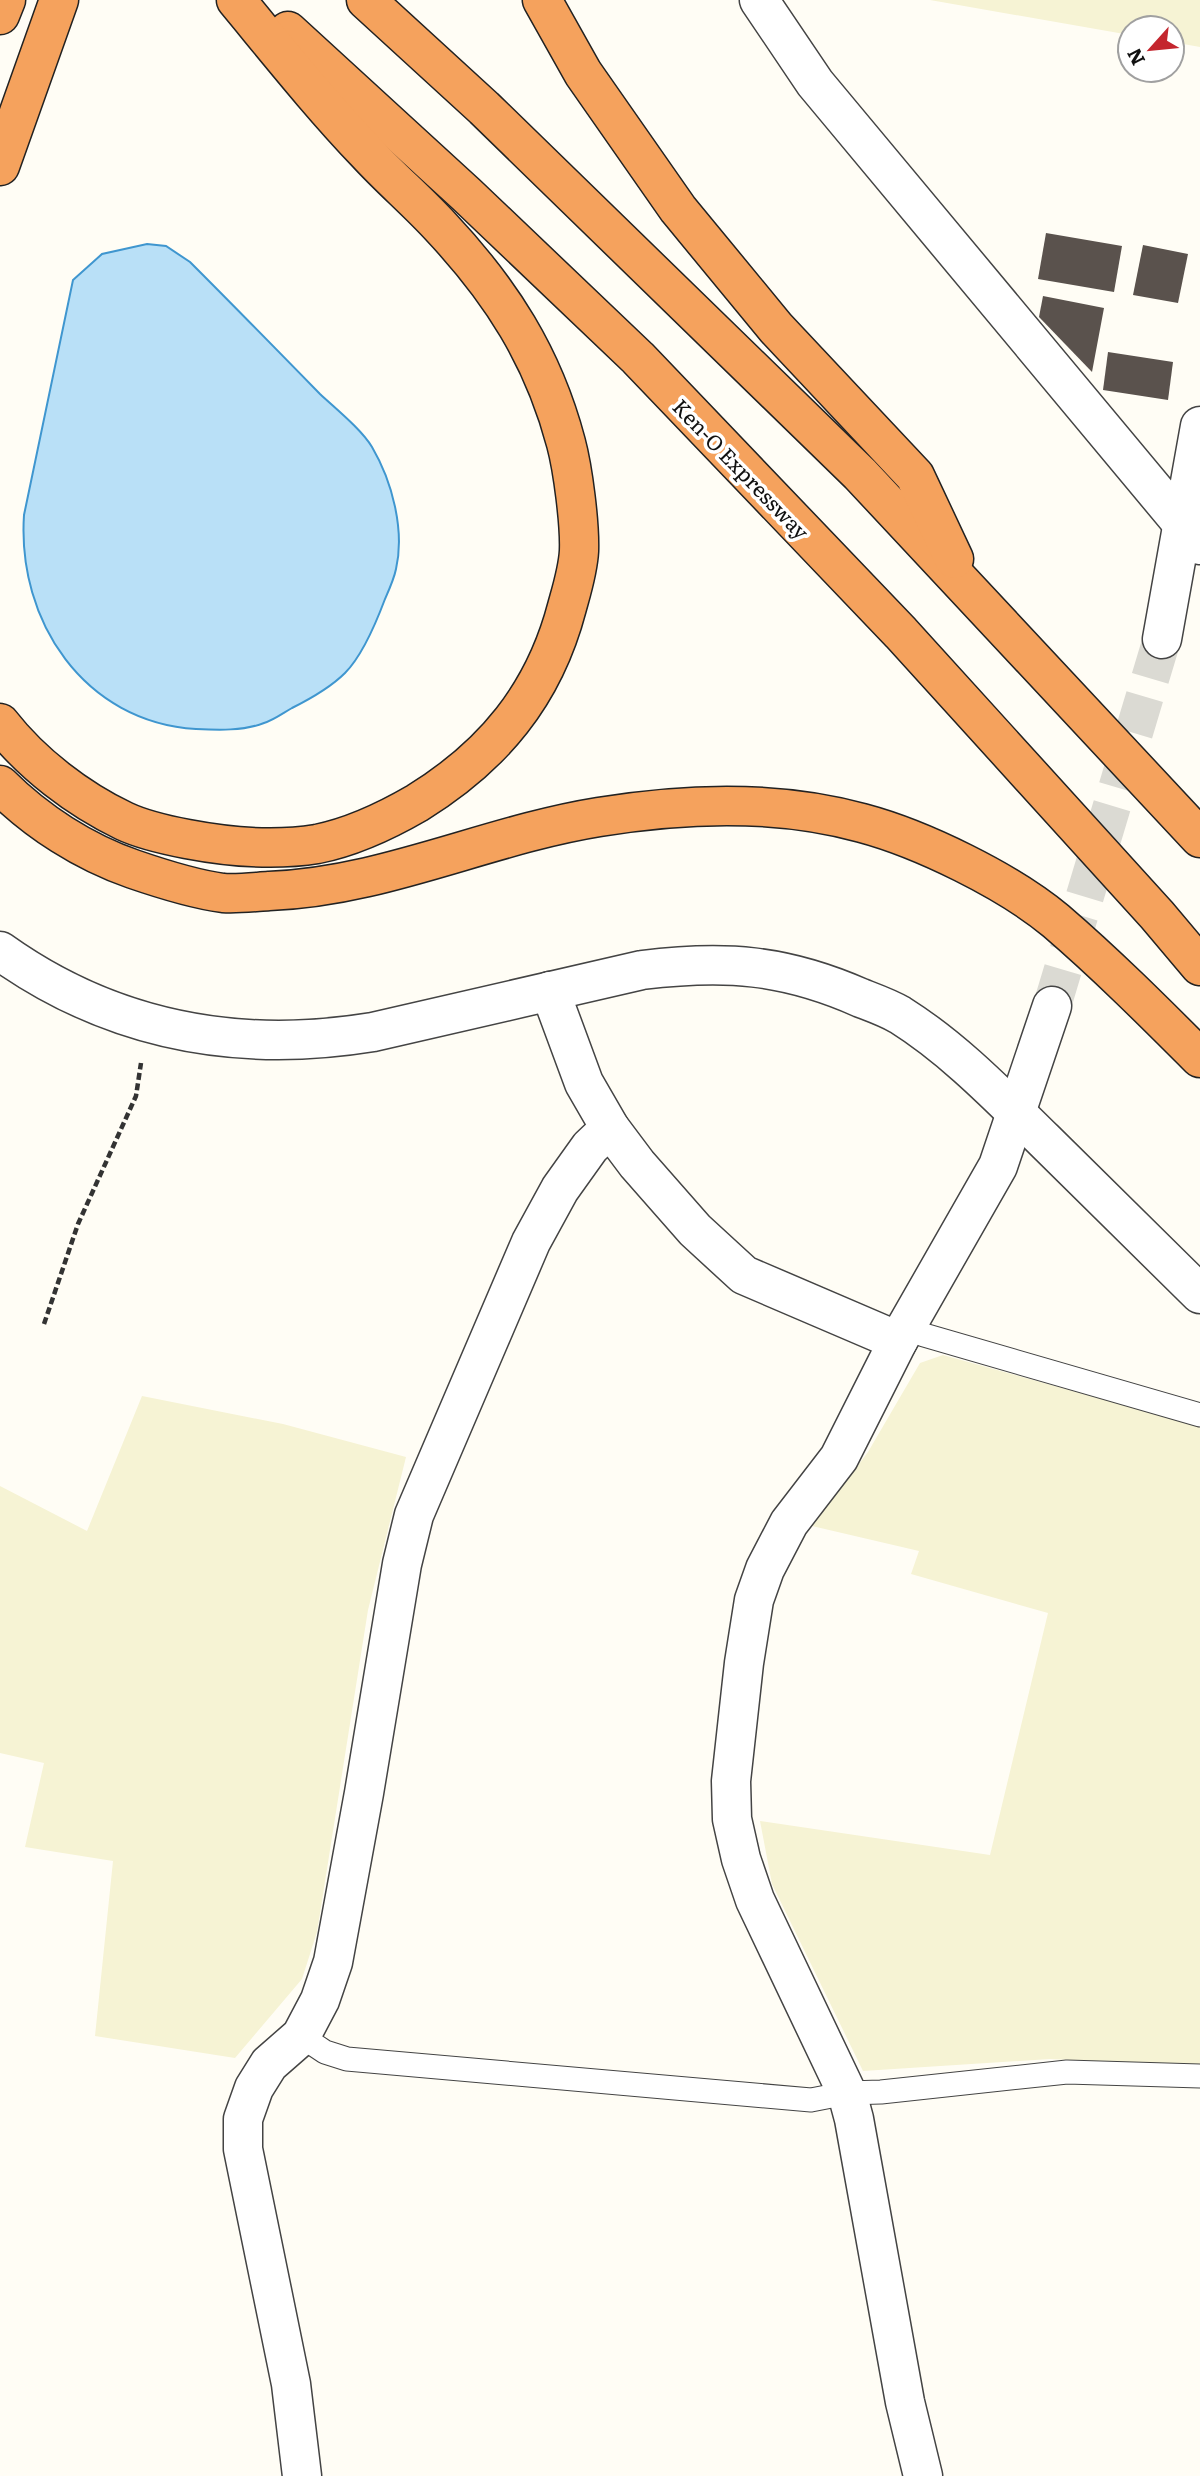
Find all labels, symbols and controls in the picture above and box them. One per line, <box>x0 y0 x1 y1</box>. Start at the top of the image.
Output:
north arrow <box>1116 14 1186 84</box>
text: N <box>1119 44 1151 71</box>
street label: Ken-O Expressway <box>667 391 818 546</box>

